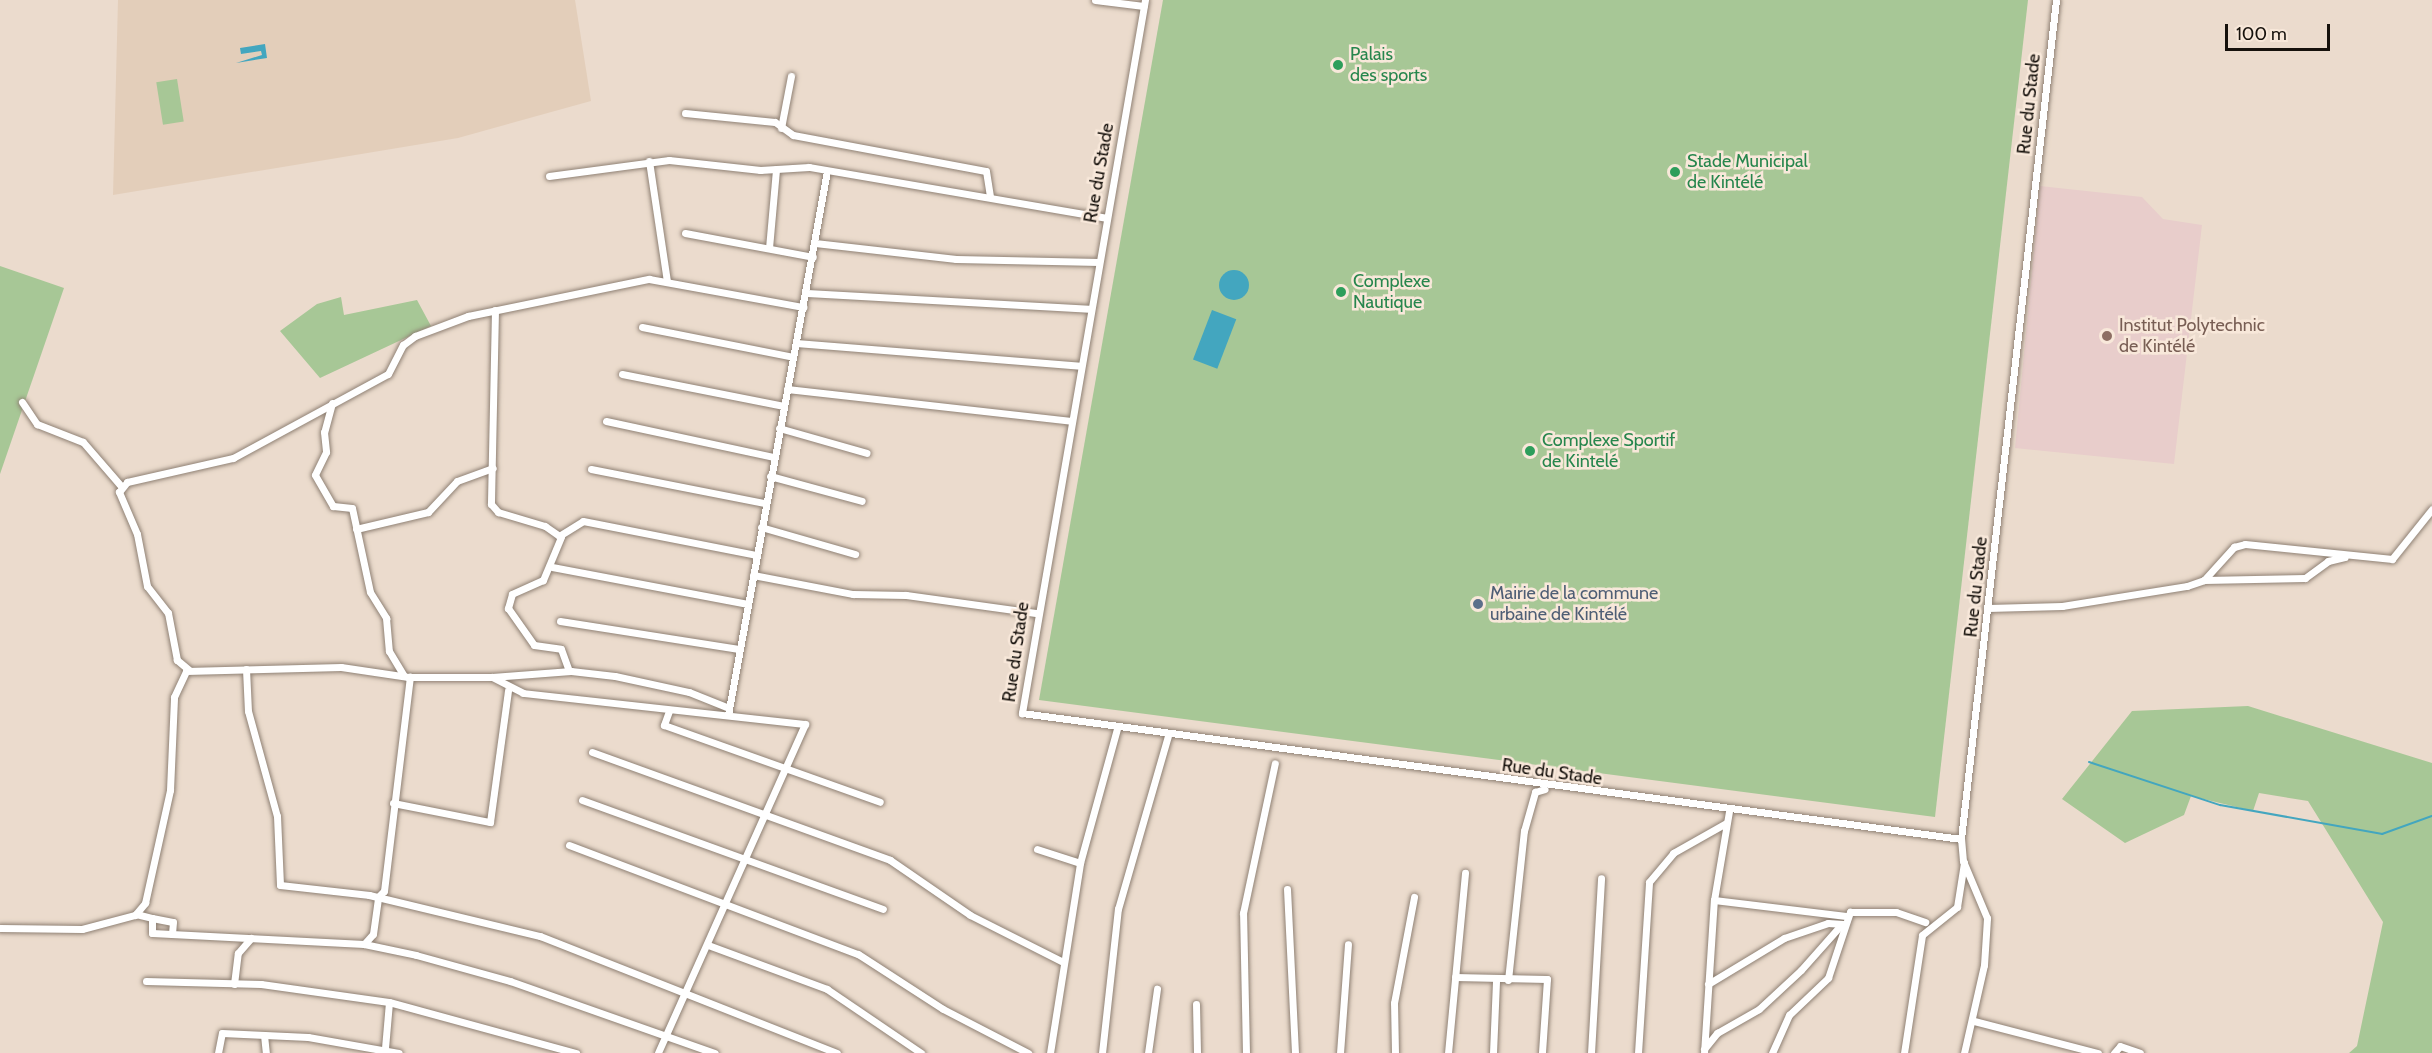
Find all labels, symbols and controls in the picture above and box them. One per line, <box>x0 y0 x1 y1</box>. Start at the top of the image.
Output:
scale bar <box>2228 12 2333 50</box>
text: 100 m <box>2236 23 2287 45</box>
place label: Palais des sports <box>1350 44 1427 86</box>
street label: Rue du Stade <box>2013 53 2045 155</box>
marker: Palais des sports <box>1331 58 1345 72</box>
street label: Rue du Stade <box>1080 121 1118 225</box>
place label: Stade Municipal de Kintélé <box>1687 151 1808 194</box>
marker: Stade Municipal de Kintélé <box>1668 165 1682 179</box>
place label: Complexe Nautique <box>1353 271 1430 314</box>
marker: Complexe Nautique <box>1334 285 1348 299</box>
place label: Institut Polytechnic de Kintélé <box>2119 315 2265 358</box>
marker: Institut Polytechnic de Kintélé <box>2100 329 2114 343</box>
place label: Complexe Sportif de Kintelé <box>1542 430 1675 472</box>
marker: Complexe Sportif de Kintelé <box>1523 444 1537 458</box>
street label: Rue du Stade <box>1960 536 1992 638</box>
place label: Mairie de la commune urbaine de Kintélé <box>1490 583 1658 626</box>
marker: Mairie de la commune urbaine de Kintélé <box>1471 597 1485 611</box>
street label: Rue du Stade <box>998 601 1034 703</box>
street label: Rue du Stade <box>1501 754 1603 790</box>

